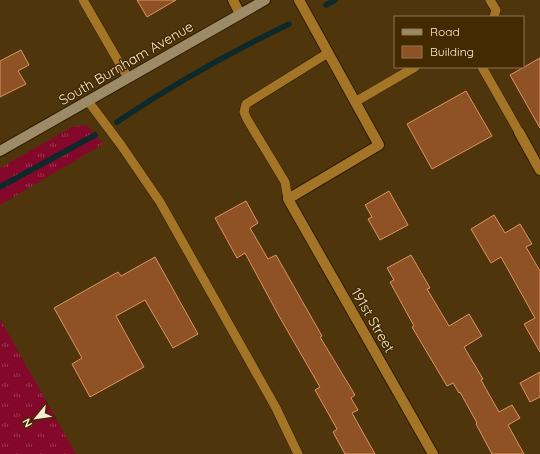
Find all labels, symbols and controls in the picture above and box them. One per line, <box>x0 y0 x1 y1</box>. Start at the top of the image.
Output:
legend <box>394 16 524 68</box>
street label: South Burnham Avenue <box>56 17 197 109</box>
text: Road <box>430 24 460 39</box>
text: Building <box>430 44 474 59</box>
street label: 191st Street <box>347 284 399 356</box>
north arrow <box>16 398 56 438</box>
text: N <box>19 416 35 430</box>

